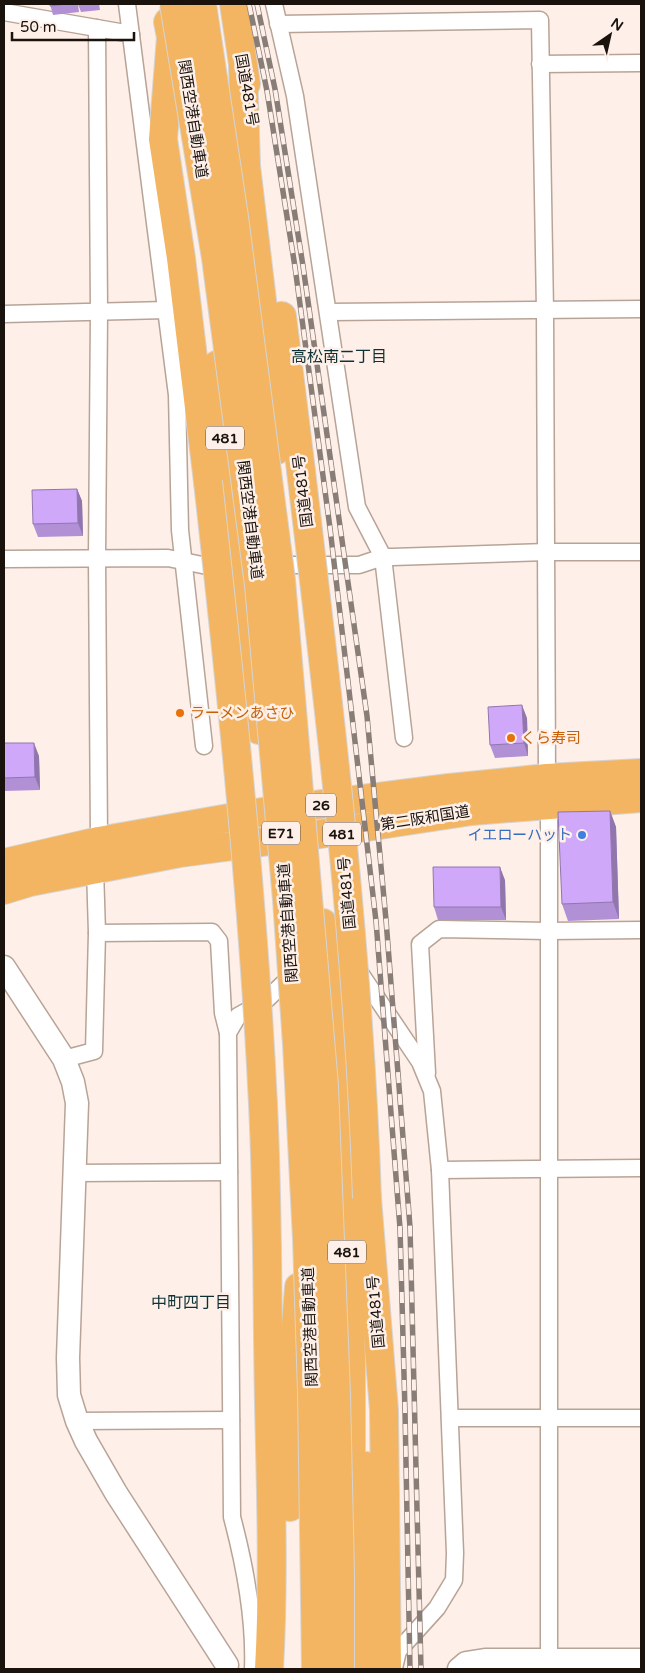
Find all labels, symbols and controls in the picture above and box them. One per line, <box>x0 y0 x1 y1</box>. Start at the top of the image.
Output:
scale bar <box>12 10 135 42</box>
north arrow <box>585 10 635 60</box>
text: N <box>608 14 626 35</box>
text: 50 m <box>20 18 57 36</box>
street label: 国道481号 <box>232 52 262 128</box>
street label: 関西空港自動車道 <box>175 58 211 180</box>
district label: 高松南二丁目 <box>291 347 387 367</box>
road number: 481 <box>206 426 244 449</box>
street label: 国道481号 <box>290 454 316 528</box>
street label: 関西空港自動車道 <box>234 459 266 581</box>
place label: ラーメンあさひ <box>190 704 294 722</box>
marker: ラーメンあさひ <box>174 707 186 719</box>
place label: くら寿司 <box>521 729 581 747</box>
marker: くら寿司 <box>505 732 517 744</box>
road number: 26 <box>306 794 336 816</box>
street label: 第二阪和国道 <box>379 802 471 834</box>
road number: E71 <box>262 821 300 844</box>
road number: 481 <box>323 822 361 846</box>
place label: イエローハット <box>467 826 572 844</box>
marker: イエローハット <box>576 829 588 841</box>
street label: 国道481号 <box>335 856 359 930</box>
street label: 関西空港自動車道 <box>275 863 301 983</box>
road number: 481 <box>328 1240 366 1264</box>
street label: 関西空港自動車道 <box>299 1267 321 1387</box>
street label: 国道481号 <box>364 1275 388 1349</box>
district label: 中町四丁目 <box>151 1293 231 1313</box>

